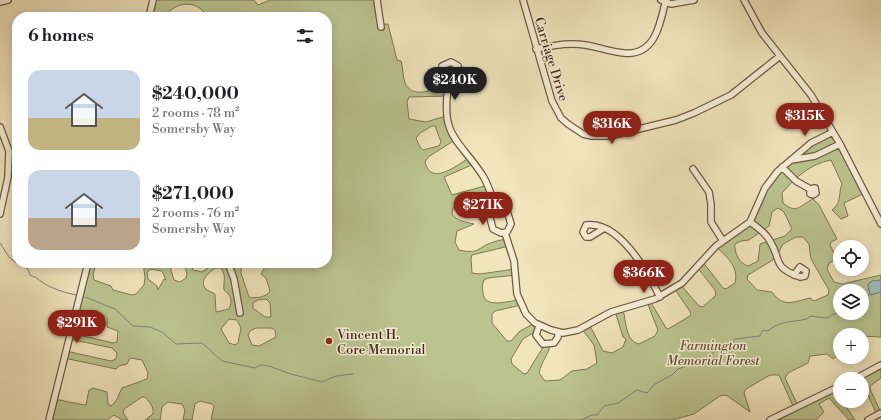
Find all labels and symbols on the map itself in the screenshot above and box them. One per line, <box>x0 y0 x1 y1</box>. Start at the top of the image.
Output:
street label: Carriage Drive <box>531 15 572 104</box>
pin: $240K <box>427 67 483 101</box>
pin: $315K <box>777 103 833 137</box>
pin: $316K <box>584 111 640 145</box>
pin: $271K <box>455 192 511 226</box>
pin: $366K <box>616 260 672 294</box>
pin: $291K <box>49 310 105 344</box>
place label: Vincent H. Core Memorial <box>336 327 425 358</box>
marker: Vincent H. Core Memorial <box>324 336 334 346</box>
park label: Farmington Memorial Forest <box>666 338 760 369</box>

